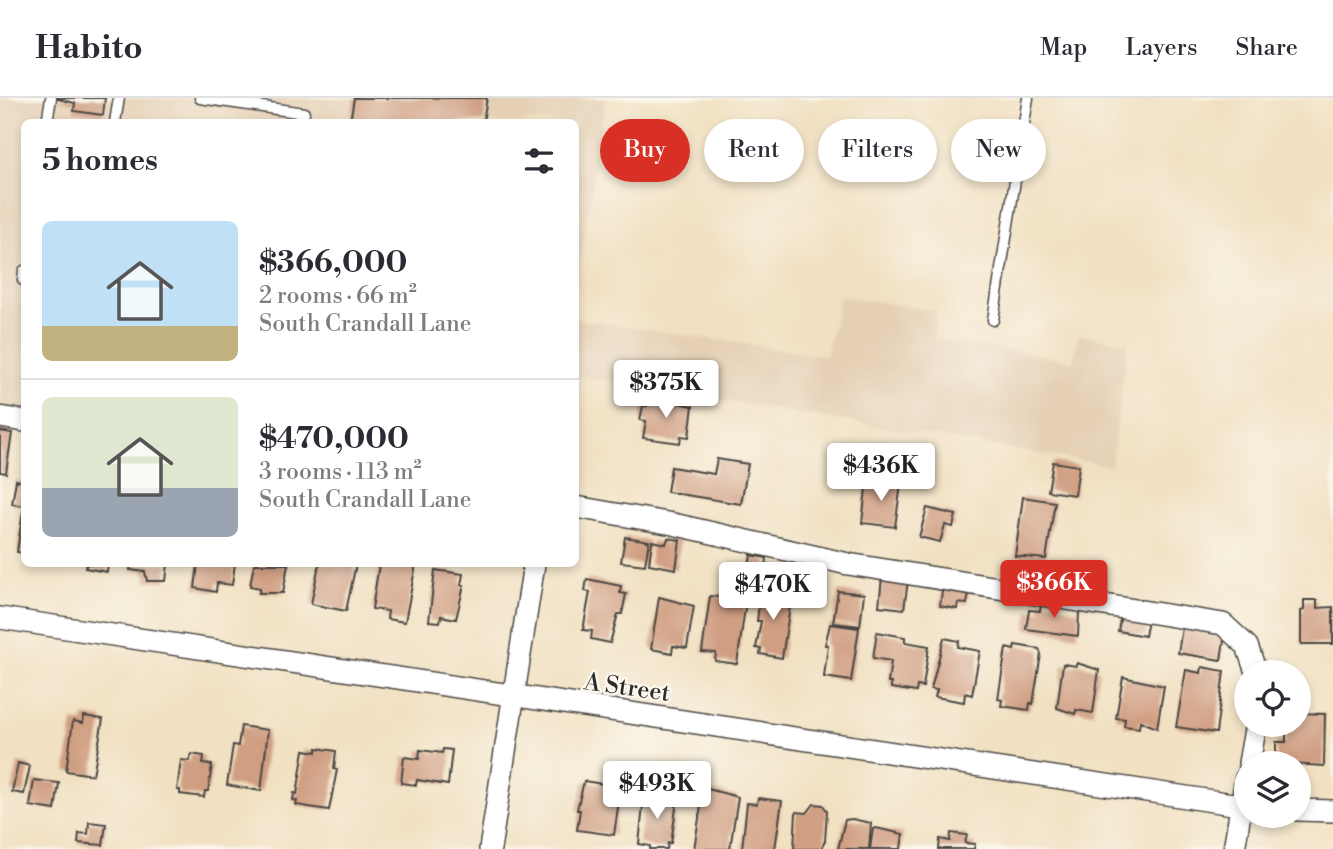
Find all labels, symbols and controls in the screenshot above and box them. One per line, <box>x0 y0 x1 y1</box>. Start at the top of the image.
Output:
text: Habito <box>35 28 143 69</box>
text: Map <box>1040 33 1087 63</box>
text: Layers <box>1125 33 1197 63</box>
text: Share <box>1235 33 1298 63</box>
chip: Buy <box>600 119 690 182</box>
chip: Rent <box>704 119 804 182</box>
chip: Filters <box>818 119 937 182</box>
chip: New <box>951 119 1046 182</box>
text: 5 homes <box>42 142 158 180</box>
icon: filters <box>520 142 558 180</box>
text: $366,000 <box>259 244 407 282</box>
icon: home <box>98 249 182 333</box>
text: 2 rooms · 66 m² <box>259 282 417 310</box>
text: South Crandall Lane <box>259 310 471 338</box>
pin: $375K <box>617 360 715 420</box>
text: $375K <box>630 369 702 397</box>
text: $470,000 <box>259 420 409 458</box>
icon: home <box>98 425 182 509</box>
pin: $436K <box>832 444 930 503</box>
text: $436K <box>843 452 919 480</box>
text: 3 rooms · 113 m² <box>259 458 422 486</box>
text: South Crandall Lane <box>259 486 471 514</box>
pin: $366K <box>1005 560 1103 620</box>
pin: $470K <box>724 562 822 622</box>
text: $366K <box>1016 569 1092 597</box>
text: $470K <box>735 571 811 599</box>
map controls <box>1234 660 1311 828</box>
button: locate <box>1234 660 1311 737</box>
street label: A Street <box>581 667 672 709</box>
button: layers <box>1234 751 1311 828</box>
pin: $493K <box>608 762 706 821</box>
text: $493K <box>619 770 695 798</box>

